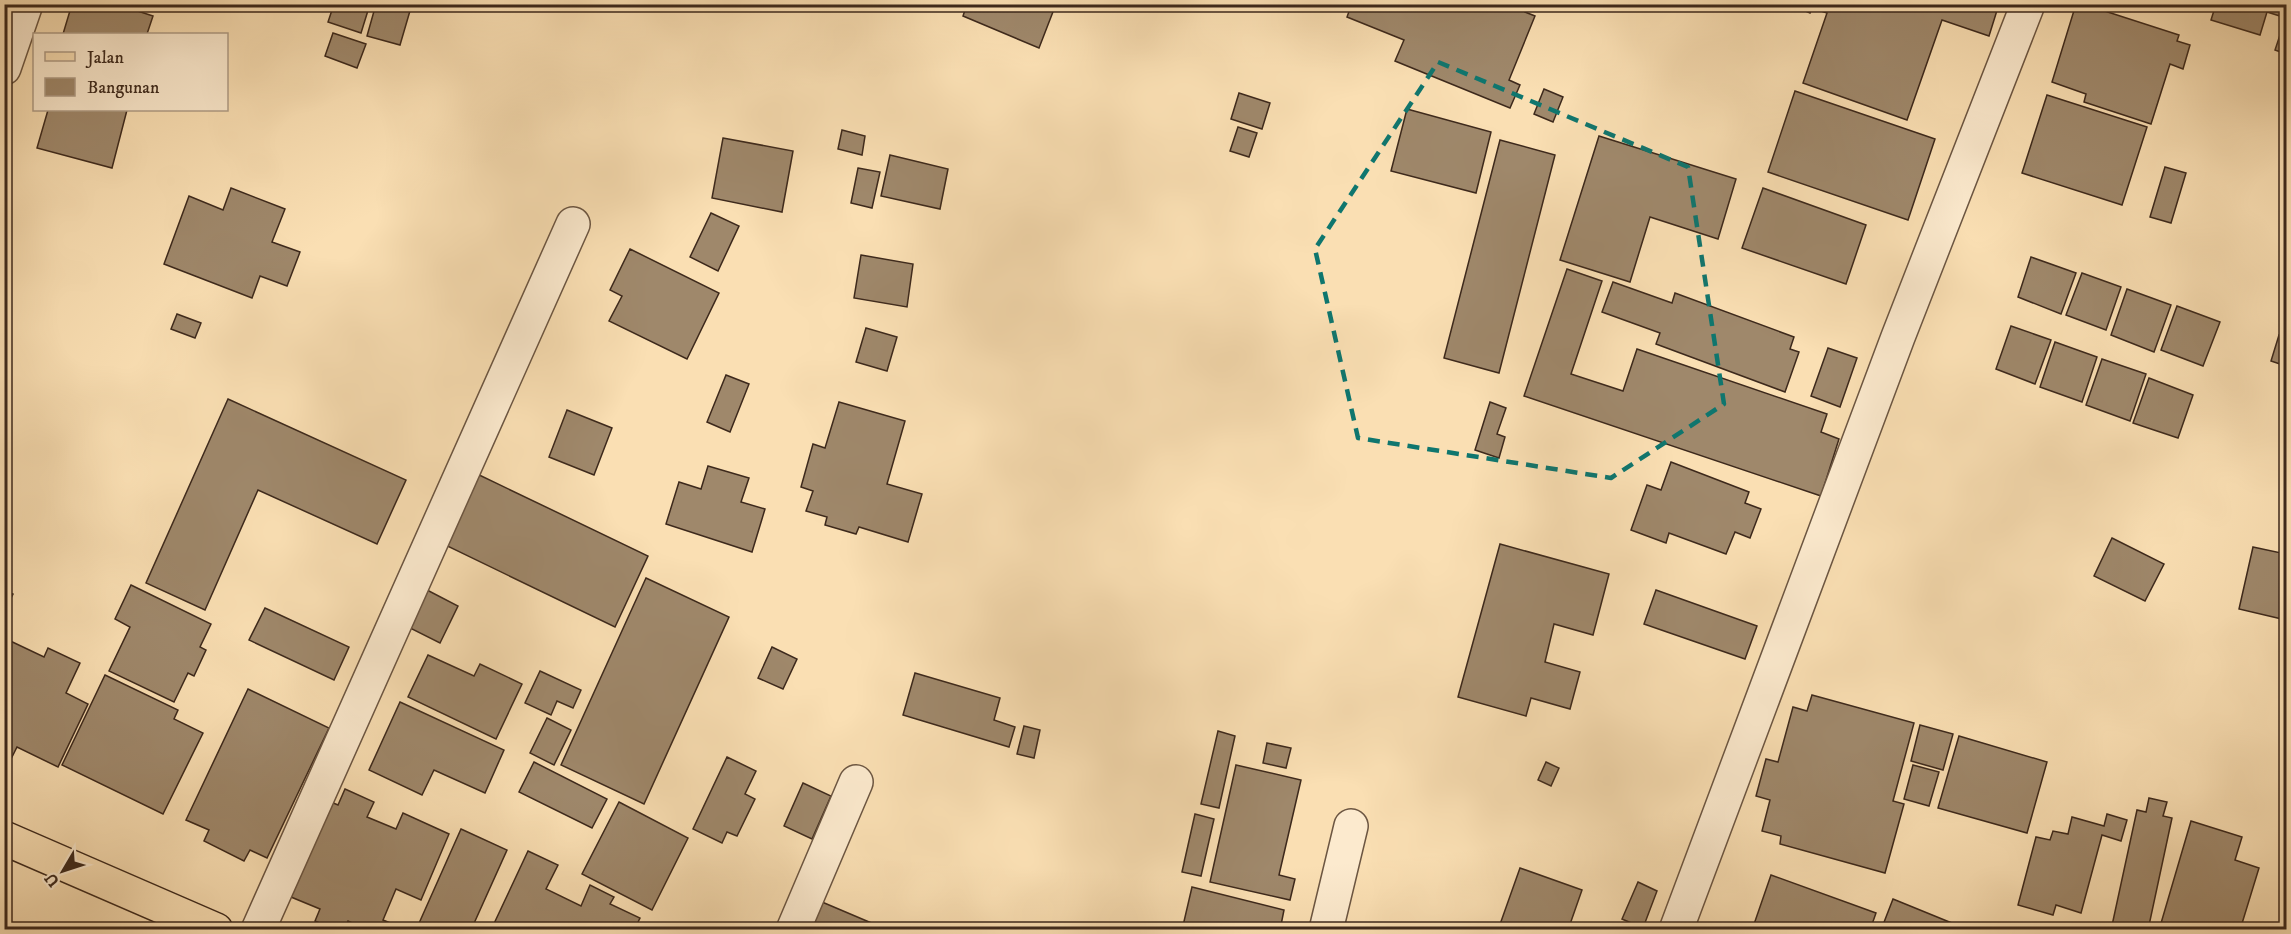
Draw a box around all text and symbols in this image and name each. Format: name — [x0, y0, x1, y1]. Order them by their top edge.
legend — [33, 33, 228, 111]
text: Jalan — [85, 47, 125, 69]
text: Bangunan — [87, 77, 160, 99]
north arrow — [33, 841, 93, 901]
text: U — [40, 868, 64, 891]

